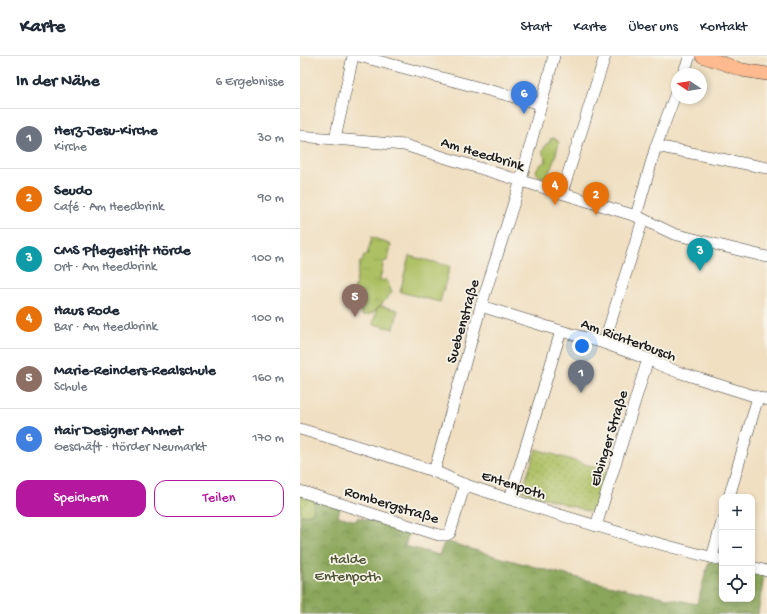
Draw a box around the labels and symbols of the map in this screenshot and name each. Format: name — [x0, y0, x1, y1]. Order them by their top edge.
north arrow — [671, 68, 707, 104]
pin: 6 — [511, 81, 537, 114]
street label: Am Heedbrink — [439, 134, 528, 176]
pin: 4 — [542, 172, 568, 205]
pin: 2 — [583, 182, 609, 215]
pin: 3 — [687, 238, 713, 271]
street label: Suebenstraße — [443, 277, 485, 366]
pin: 5 — [342, 284, 368, 317]
street label: Am Richterbusch — [578, 315, 678, 366]
your location — [572, 336, 592, 356]
pin: 1 — [568, 360, 594, 393]
street label: Elbinger Straße — [587, 388, 633, 489]
street label: Entenpoth — [479, 467, 548, 505]
street label: Rombergstraße — [342, 483, 441, 529]
park label: Halde Entenpoth — [315, 551, 381, 586]

